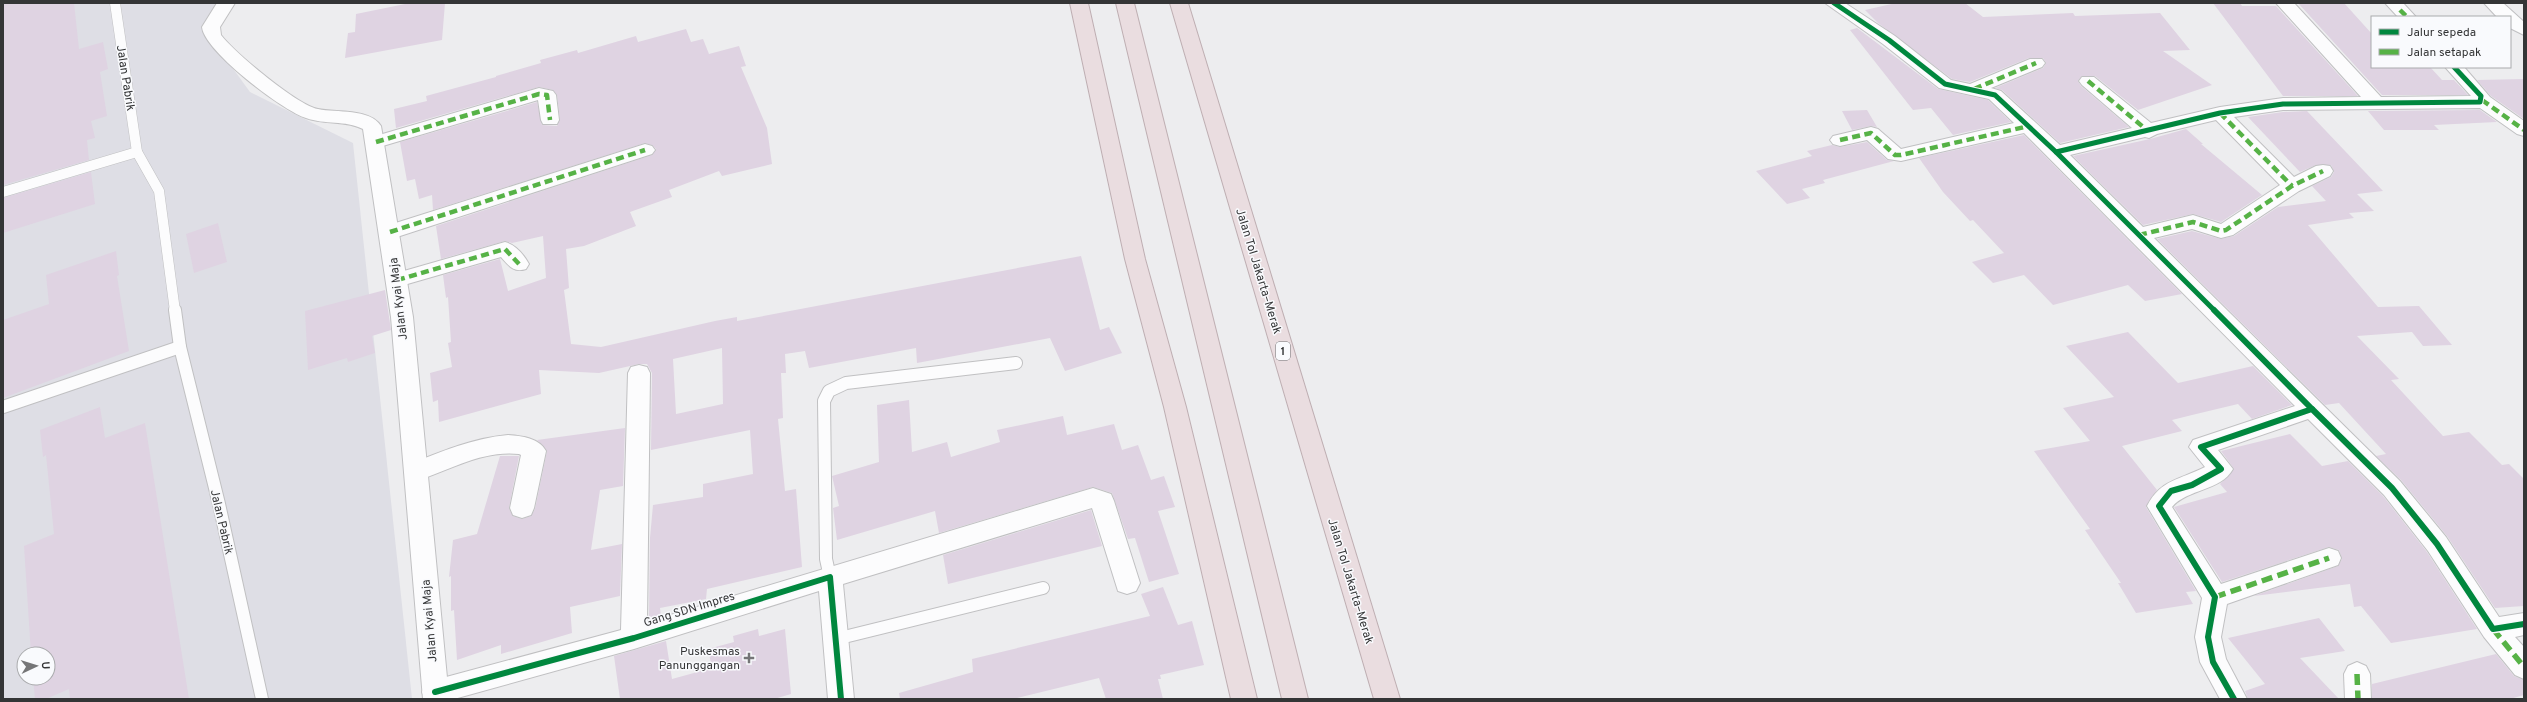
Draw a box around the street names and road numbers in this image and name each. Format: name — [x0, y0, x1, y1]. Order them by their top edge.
street label: Jalan Pabrik — [112, 44, 138, 112]
street label: Jalan Tol Jakarta–Merak — [1231, 207, 1285, 336]
street label: Jalan Kyai Maja — [386, 257, 412, 341]
road number: 1 — [1276, 342, 1290, 360]
street label: Jalan Pabrik — [206, 488, 236, 556]
street label: Jalan Tol Jakarta–Merak — [1323, 517, 1377, 646]
street label: Jalan Kyai Maja — [418, 579, 442, 663]
street label: Gang SDN Impres — [642, 588, 737, 631]

